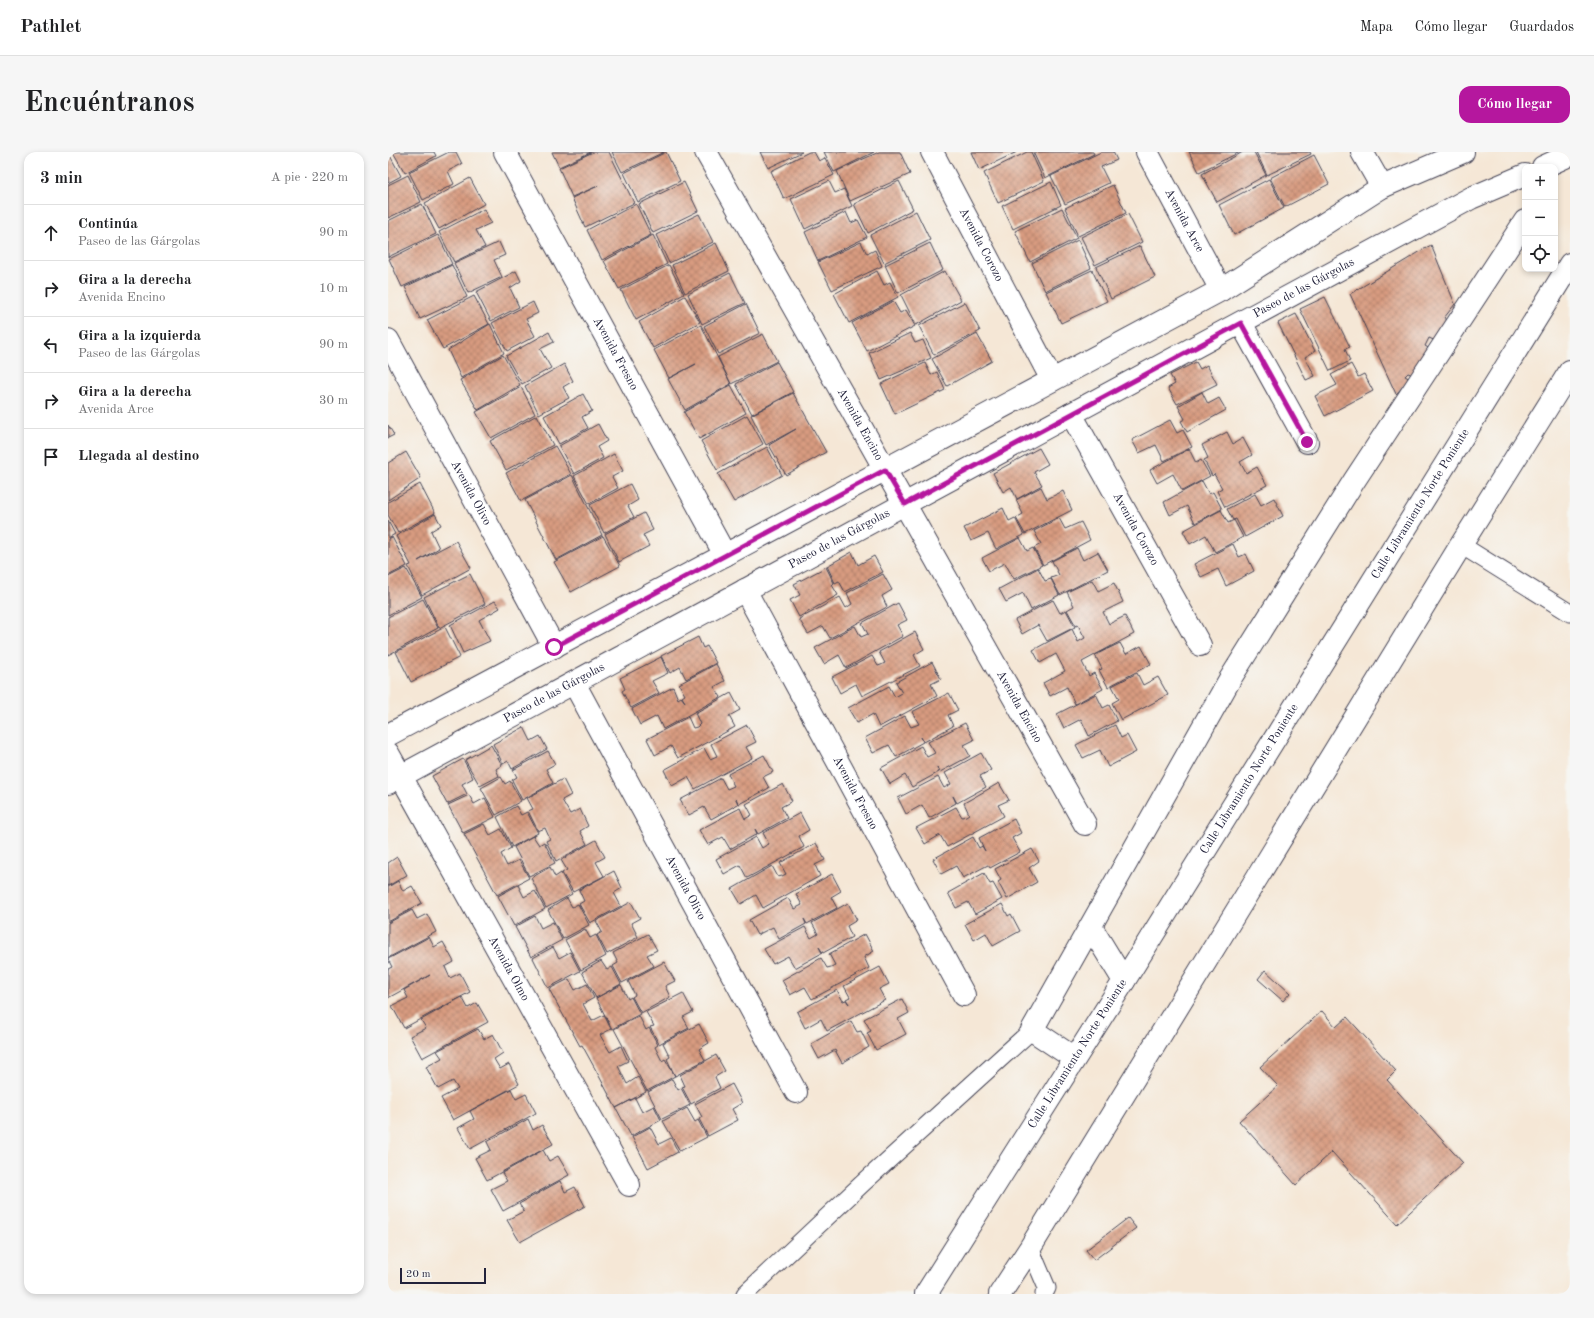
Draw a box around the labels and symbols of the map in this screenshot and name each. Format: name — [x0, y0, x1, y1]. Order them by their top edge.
street label: Avenida Arce — [1162, 187, 1206, 255]
street label: Avenida Corozo — [957, 206, 1005, 284]
street label: Paseo de las Gárgolas — [1251, 256, 1356, 320]
street label: Avenida Fresno — [590, 315, 640, 392]
street label: Avenida Encino — [835, 387, 885, 463]
street label: Calle Libramiento Norte Poniente — [1370, 427, 1472, 581]
route end — [1298, 433, 1316, 451]
street label: Avenida Olivo — [448, 459, 493, 527]
street label: Avenida Corozo — [1110, 491, 1160, 568]
street label: Paseo de las Gárgolas — [787, 507, 892, 571]
route start — [545, 638, 563, 656]
street label: Paseo de las Gárgolas — [502, 661, 607, 725]
street label: Avenida Encino — [994, 669, 1044, 745]
street label: Calle Libramiento Norte Poniente — [1198, 702, 1301, 856]
street label: Avenida Fresno — [830, 755, 880, 832]
street label: Avenida Olivo — [663, 853, 708, 922]
street label: Avenida Olmo — [486, 934, 531, 1003]
street label: Calle Libramiento Norte Poniente — [1026, 977, 1130, 1131]
scale bar — [400, 1266, 486, 1285]

